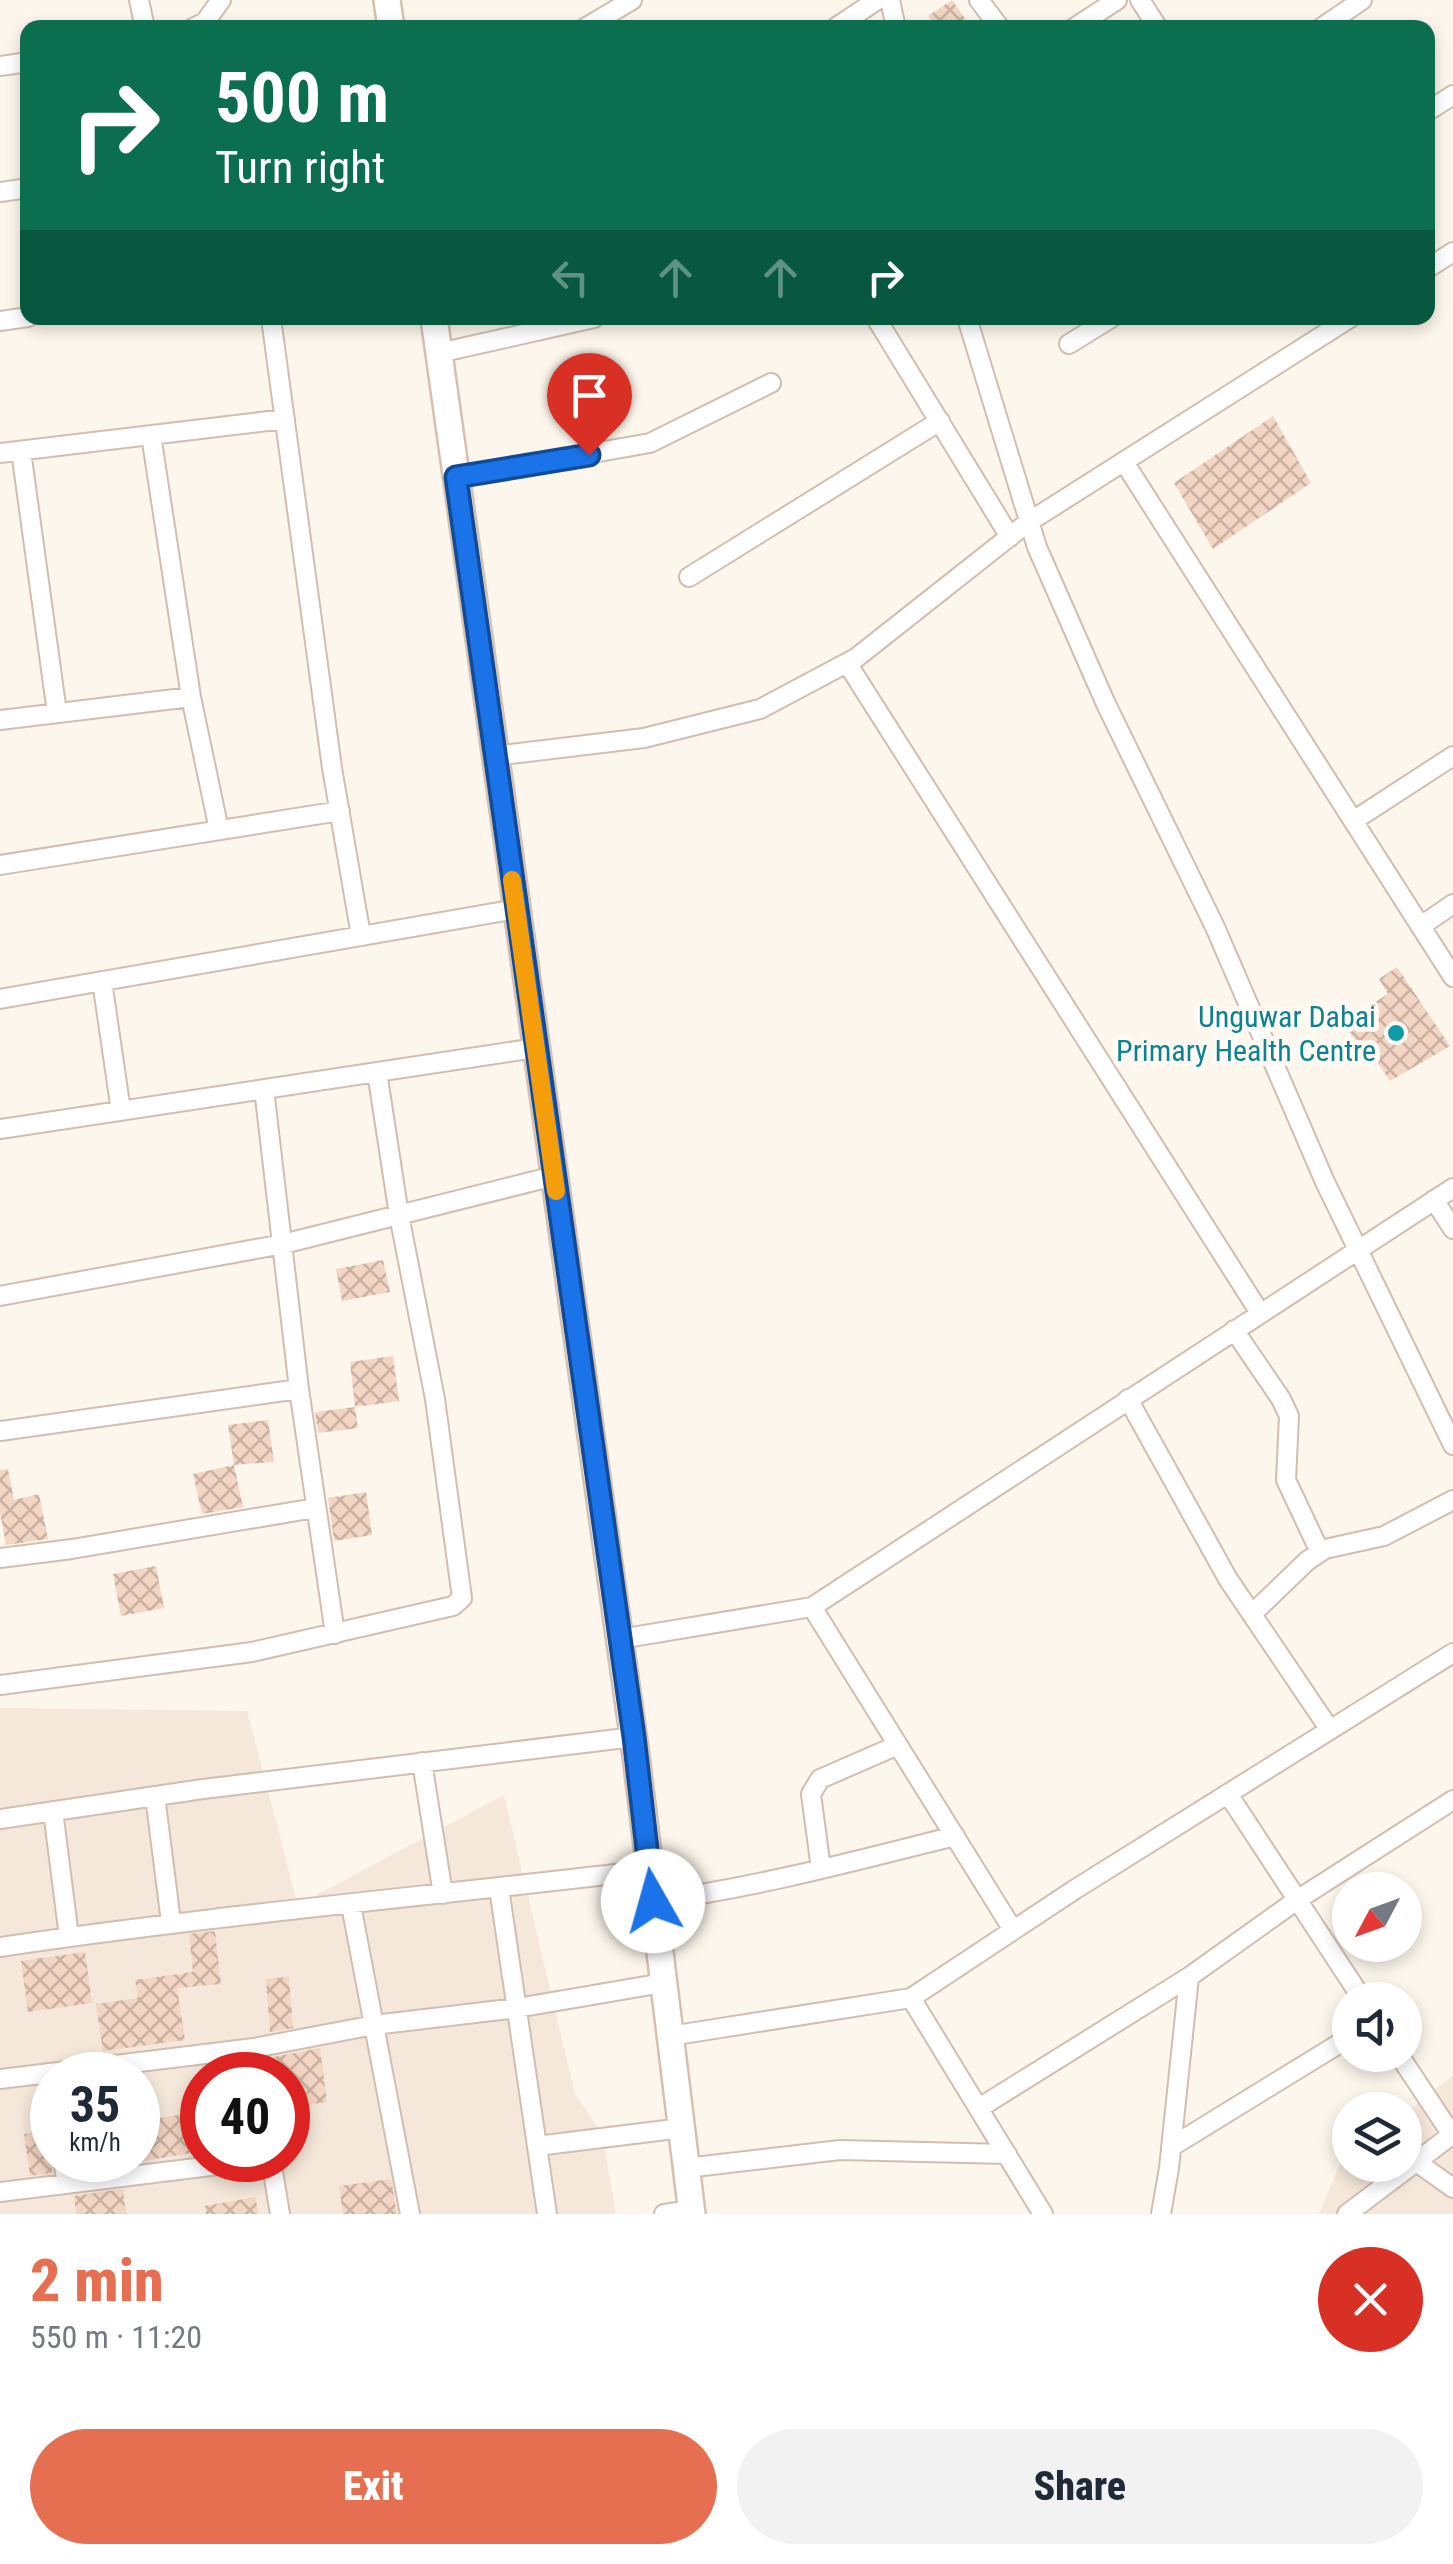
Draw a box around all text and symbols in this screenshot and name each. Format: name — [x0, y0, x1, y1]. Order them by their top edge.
text: 500 m — [215, 57, 389, 139]
icon: right — [50, 60, 180, 190]
text: Turn right — [215, 141, 385, 194]
icon: left — [543, 250, 598, 305]
icon: ahead — [648, 250, 703, 305]
icon: ahead — [753, 250, 808, 305]
icon: right — [858, 250, 913, 305]
pin — [547, 353, 632, 456]
icon: arrive — [562, 368, 617, 423]
place label: Unguwar Dabai Primary Health Centre — [1116, 999, 1376, 1068]
marker: Unguwar Dabai Primary Health Centre — [1385, 1022, 1407, 1044]
position arrow — [601, 1849, 705, 1953]
north arrow — [1332, 1872, 1422, 1962]
map controls — [1332, 1872, 1422, 2182]
button: sound — [1332, 1982, 1422, 2072]
speed limit sign: 40 — [180, 2052, 310, 2182]
text: 35 — [70, 2076, 120, 2134]
button: layers — [1332, 2092, 1422, 2182]
text: km/h — [69, 2128, 121, 2157]
text: 2 min — [30, 2245, 164, 2316]
button: close — [1318, 2247, 1423, 2352]
text: 550 m · 11:20 — [30, 2318, 202, 2356]
button: Exit — [30, 2429, 717, 2544]
button: Share — [737, 2429, 1423, 2544]

